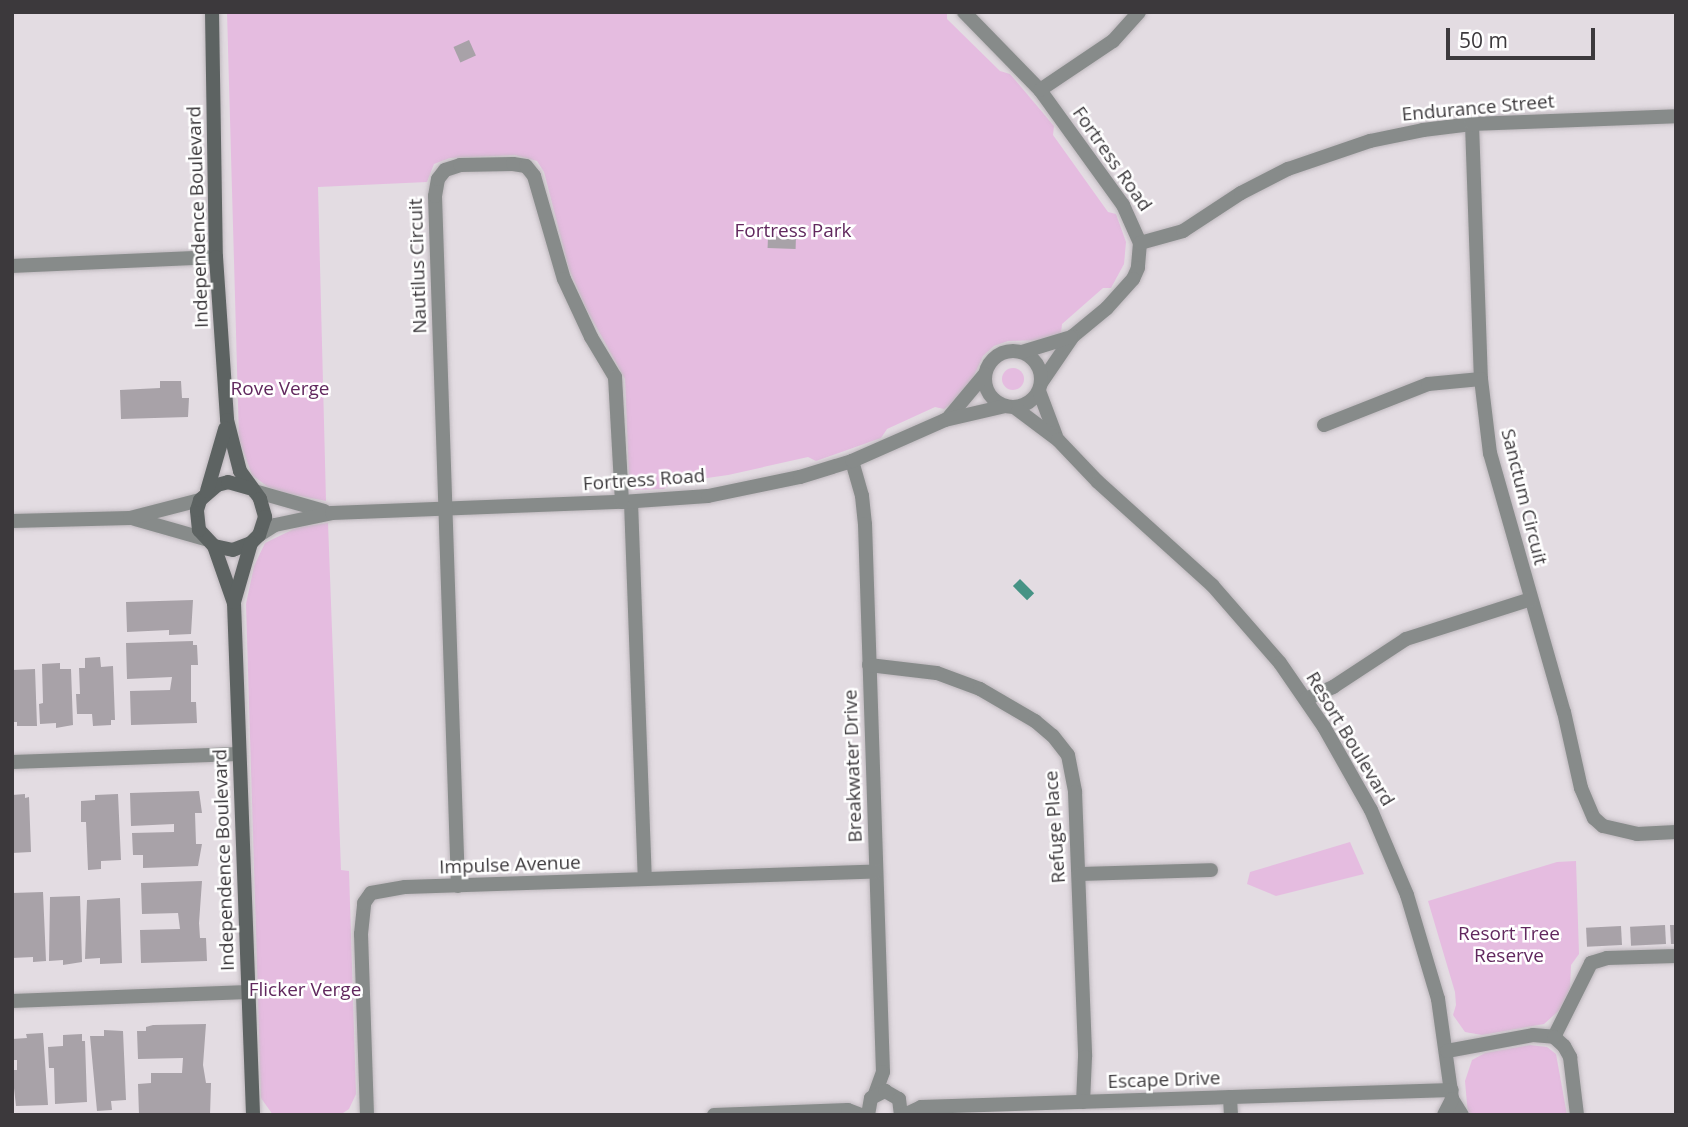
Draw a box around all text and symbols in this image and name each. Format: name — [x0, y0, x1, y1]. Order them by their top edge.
scale bar — [1450, 14, 1599, 58]
text: 50 m — [1459, 26, 1508, 54]
street label: Endurance Street — [1401, 90, 1555, 126]
street label: Fortress Road — [1068, 102, 1156, 216]
street label: Independence Boulevard — [183, 106, 213, 328]
street label: Nautilus Circuit — [404, 198, 432, 334]
park label: Fortress Park — [735, 220, 851, 242]
park label: Rove Verge — [231, 378, 329, 400]
street label: Sanctum Circuit — [1496, 427, 1552, 567]
street label: Fortress Road — [582, 464, 706, 496]
street label: Resort Boulevard — [1301, 668, 1399, 810]
street label: Breakwater Drive — [839, 689, 867, 843]
street label: Independence Boulevard — [209, 749, 239, 971]
street label: Refuge Place — [1040, 770, 1070, 884]
street label: Impulse Avenue — [439, 851, 581, 879]
park label: Resort Tree Reserve — [1458, 923, 1560, 967]
park label: Flicker Verge — [249, 979, 361, 1001]
street label: Escape Drive — [1107, 1067, 1221, 1093]

